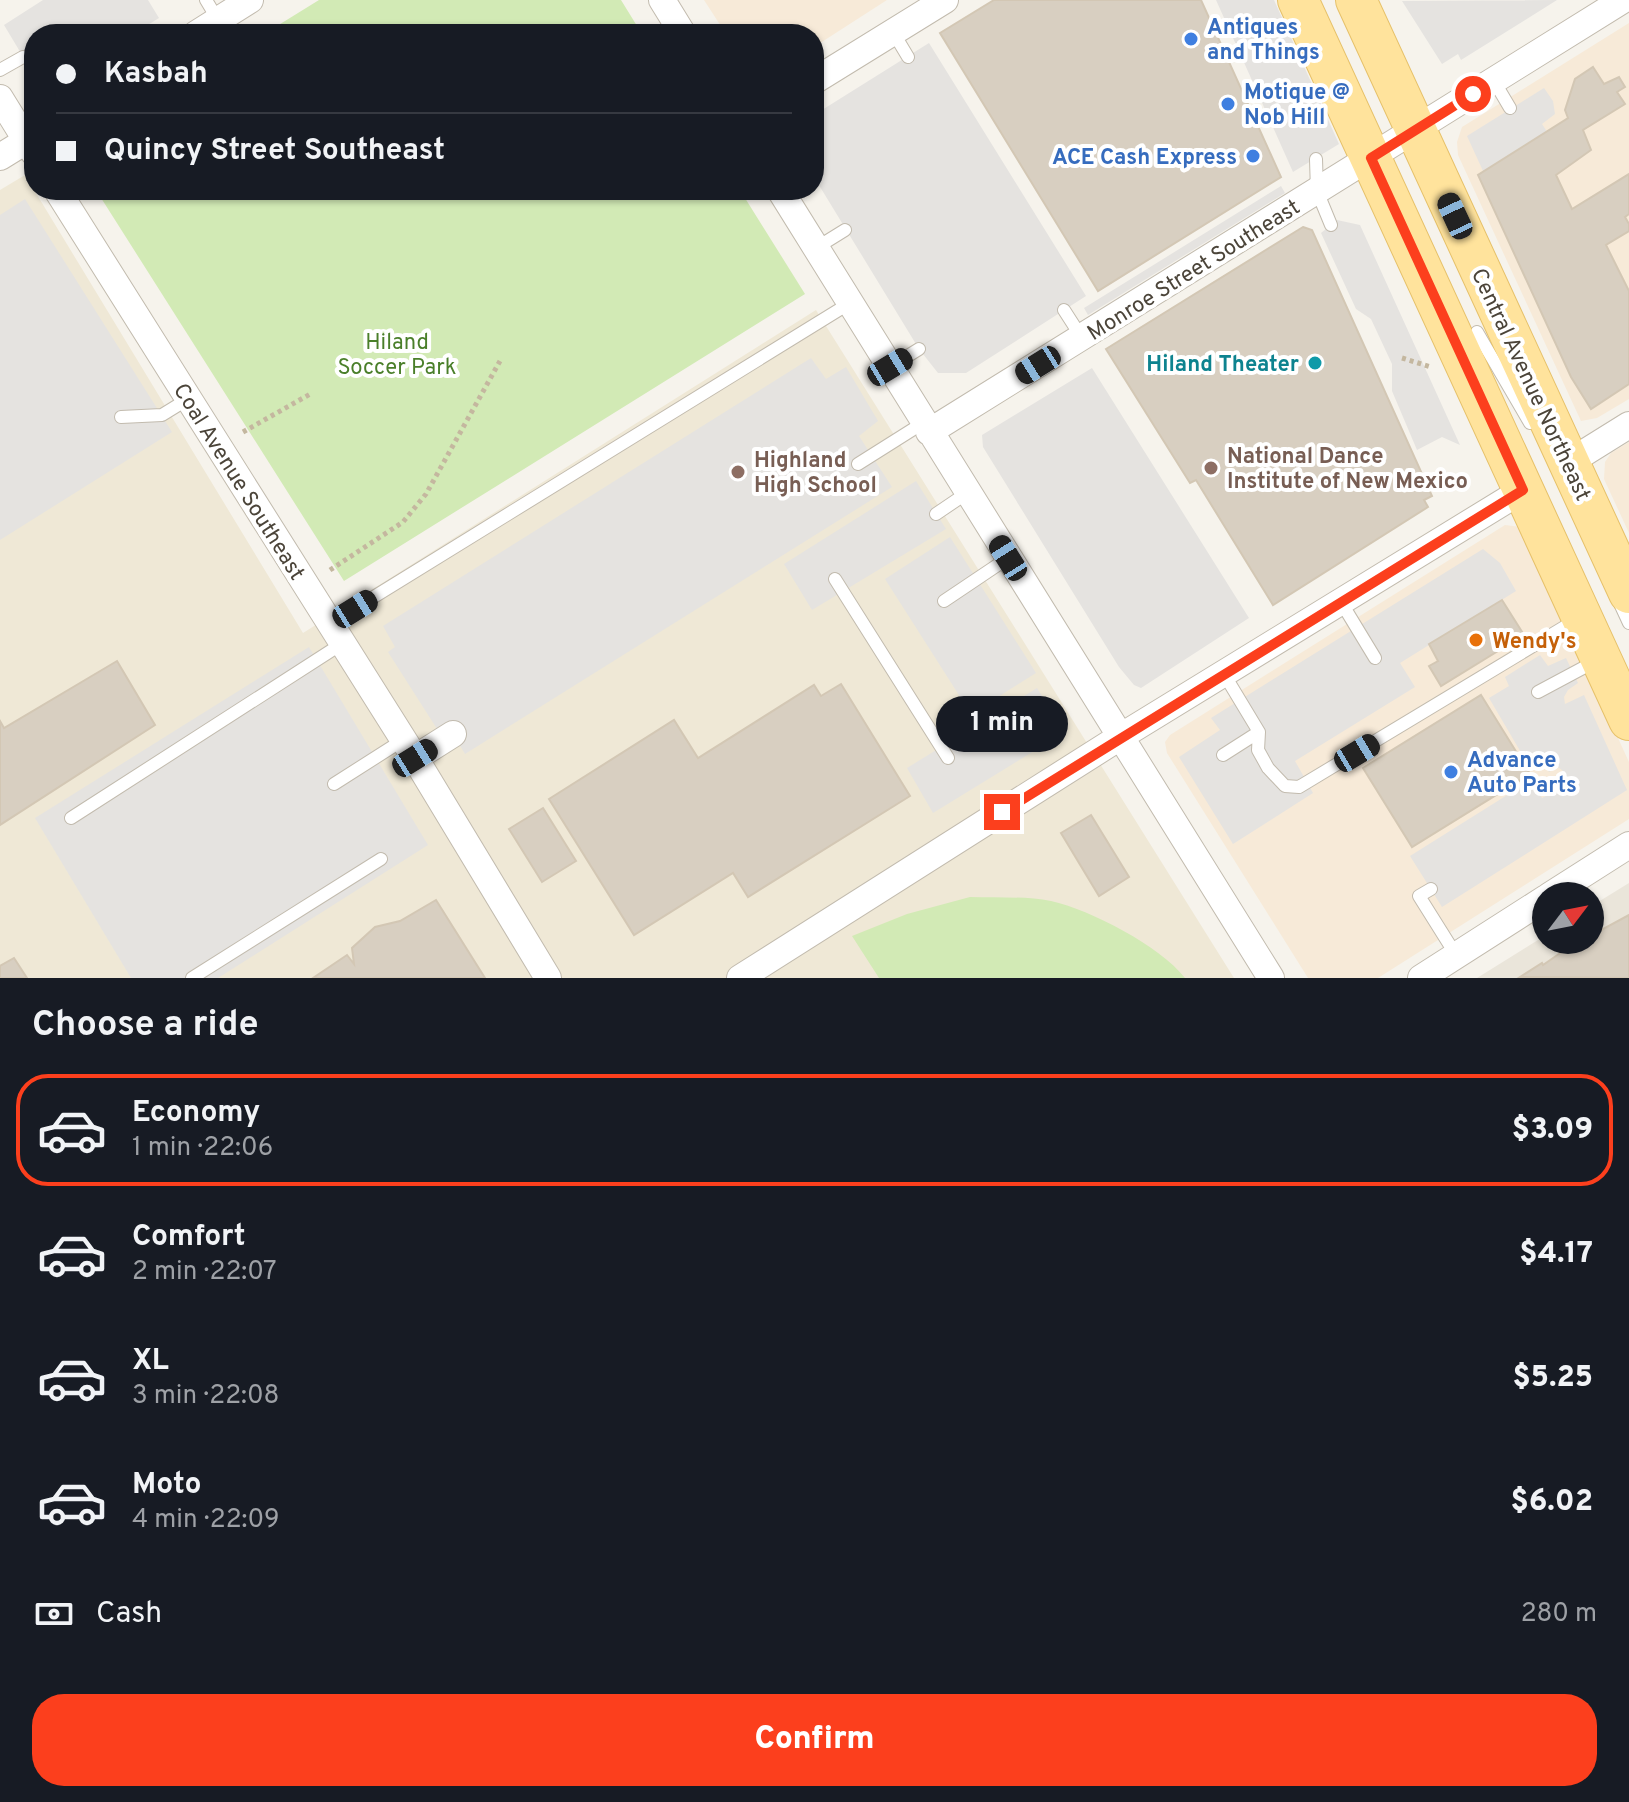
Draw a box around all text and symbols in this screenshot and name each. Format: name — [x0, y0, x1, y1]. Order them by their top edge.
place label: Antiques and Things — [1207, 15, 1320, 67]
marker: Antiques and Things — [1182, 30, 1200, 48]
text: Kasbah — [104, 56, 208, 93]
route start — [1455, 76, 1491, 112]
place label: Motique @ Nob Hill — [1244, 80, 1350, 132]
marker: Motique @ Nob Hill — [1219, 95, 1237, 113]
text: Quincy Street Southeast — [104, 133, 445, 170]
place label: ACE Cash Express — [1052, 145, 1237, 172]
marker: ACE Cash Express — [1244, 147, 1262, 165]
car — [1434, 189, 1476, 243]
street label: Monroe Street Southeast — [1083, 195, 1306, 348]
street label: Central Avenue Northeast — [1464, 265, 1595, 506]
park label: Hiland Soccer Park — [338, 330, 456, 382]
car — [1011, 342, 1065, 388]
car — [863, 344, 917, 390]
place label: Hiland Theater — [1146, 352, 1299, 379]
marker: Hiland Theater — [1306, 354, 1324, 372]
street label: Coal Avenue Southeast — [166, 379, 309, 586]
place label: National Dance Institute of New Mexico — [1227, 444, 1468, 496]
place label: Highland High School — [754, 448, 877, 500]
marker: National Dance Institute of New Mexico — [1202, 459, 1220, 477]
marker: Highland High School — [729, 463, 747, 481]
car — [985, 531, 1031, 585]
car — [328, 586, 382, 632]
place label: Wendy's — [1492, 629, 1577, 656]
marker: Wendy's — [1467, 631, 1485, 649]
callout: 1 min — [936, 696, 1068, 752]
text: 1 min — [970, 707, 1034, 740]
car — [1330, 730, 1384, 776]
car — [388, 735, 442, 781]
place label: Advance Auto Parts — [1467, 748, 1577, 800]
marker: Advance Auto Parts — [1442, 763, 1460, 781]
route end — [984, 794, 1020, 830]
north arrow — [1532, 882, 1604, 954]
map controls — [1532, 882, 1604, 954]
text: Choose a ride — [32, 1003, 258, 1049]
icon: car — [36, 1094, 108, 1166]
text: Economy — [132, 1095, 260, 1132]
text: $3.09 — [1512, 1112, 1593, 1149]
text: 1 min · 22:06 — [132, 1132, 273, 1165]
icon: car — [36, 1218, 108, 1290]
text: Comfort — [132, 1219, 245, 1256]
text: $4.17 — [1519, 1236, 1593, 1273]
text: 2 min · 22:07 — [132, 1256, 277, 1289]
icon: car — [36, 1342, 108, 1414]
text: XL — [132, 1343, 169, 1380]
text: $5.25 — [1512, 1360, 1593, 1397]
text: 3 min · 22:08 — [132, 1380, 280, 1413]
icon: car — [36, 1466, 108, 1538]
text: Moto — [132, 1467, 202, 1504]
text: $6.02 — [1510, 1484, 1593, 1521]
text: 4 min · 22:09 — [132, 1504, 280, 1537]
icon: cash — [32, 1592, 76, 1636]
text: Cash — [96, 1596, 162, 1633]
text: 280 m — [1521, 1598, 1597, 1631]
button: Confirm — [32, 1694, 1597, 1786]

